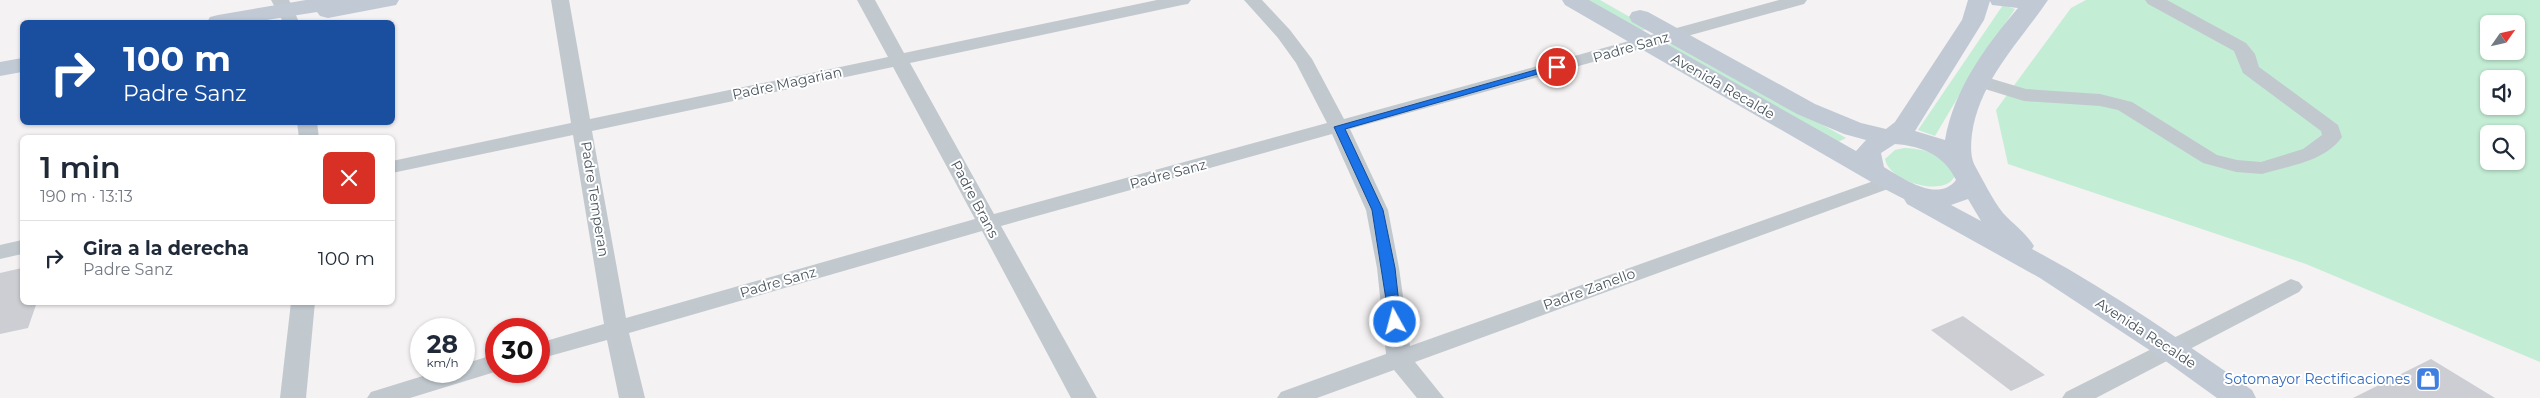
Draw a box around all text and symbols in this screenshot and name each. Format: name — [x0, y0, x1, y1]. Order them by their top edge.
north arrow — [2480, 15, 2525, 60]
map controls — [2480, 15, 2525, 170]
street label: Padre Sanz — [1591, 28, 1671, 66]
text: 100 m — [123, 37, 231, 80]
icon: right — [40, 40, 105, 105]
pin — [1536, 46, 1578, 88]
street label: Avenida Recalde — [1668, 49, 1778, 123]
icon: arrive — [1543, 53, 1571, 81]
street label: Padre Magarian — [731, 63, 843, 103]
button: sound — [2480, 70, 2525, 115]
text: Padre Sanz — [123, 80, 247, 107]
button: search — [2480, 125, 2525, 170]
street label: Padre Temperan — [577, 140, 613, 258]
text: 1 min — [40, 149, 121, 186]
button: close — [323, 152, 375, 204]
street label: Padre Sanz — [1128, 155, 1208, 193]
street label: Padre Brans — [947, 157, 1003, 241]
text: 190 m · 13:13 — [40, 187, 133, 206]
text: Gira a la derecha — [83, 237, 249, 260]
icon: right — [40, 244, 68, 272]
text: 100 m — [318, 247, 375, 270]
text: Padre Sanz — [83, 260, 173, 279]
street label: Padre Sanz — [738, 263, 818, 301]
street label: Padre Zanello — [1540, 264, 1638, 314]
street label: Avenida Recalde — [2092, 294, 2200, 372]
position arrow — [1368, 295, 1420, 347]
speed limit sign: 30 — [485, 318, 550, 383]
text: 28 — [427, 329, 458, 359]
text: km/h — [426, 355, 459, 370]
shop icon: Sotomayor Rectificaciones — [2415, 366, 2441, 392]
place label: Sotomayor Rectificaciones — [2225, 370, 2410, 388]

